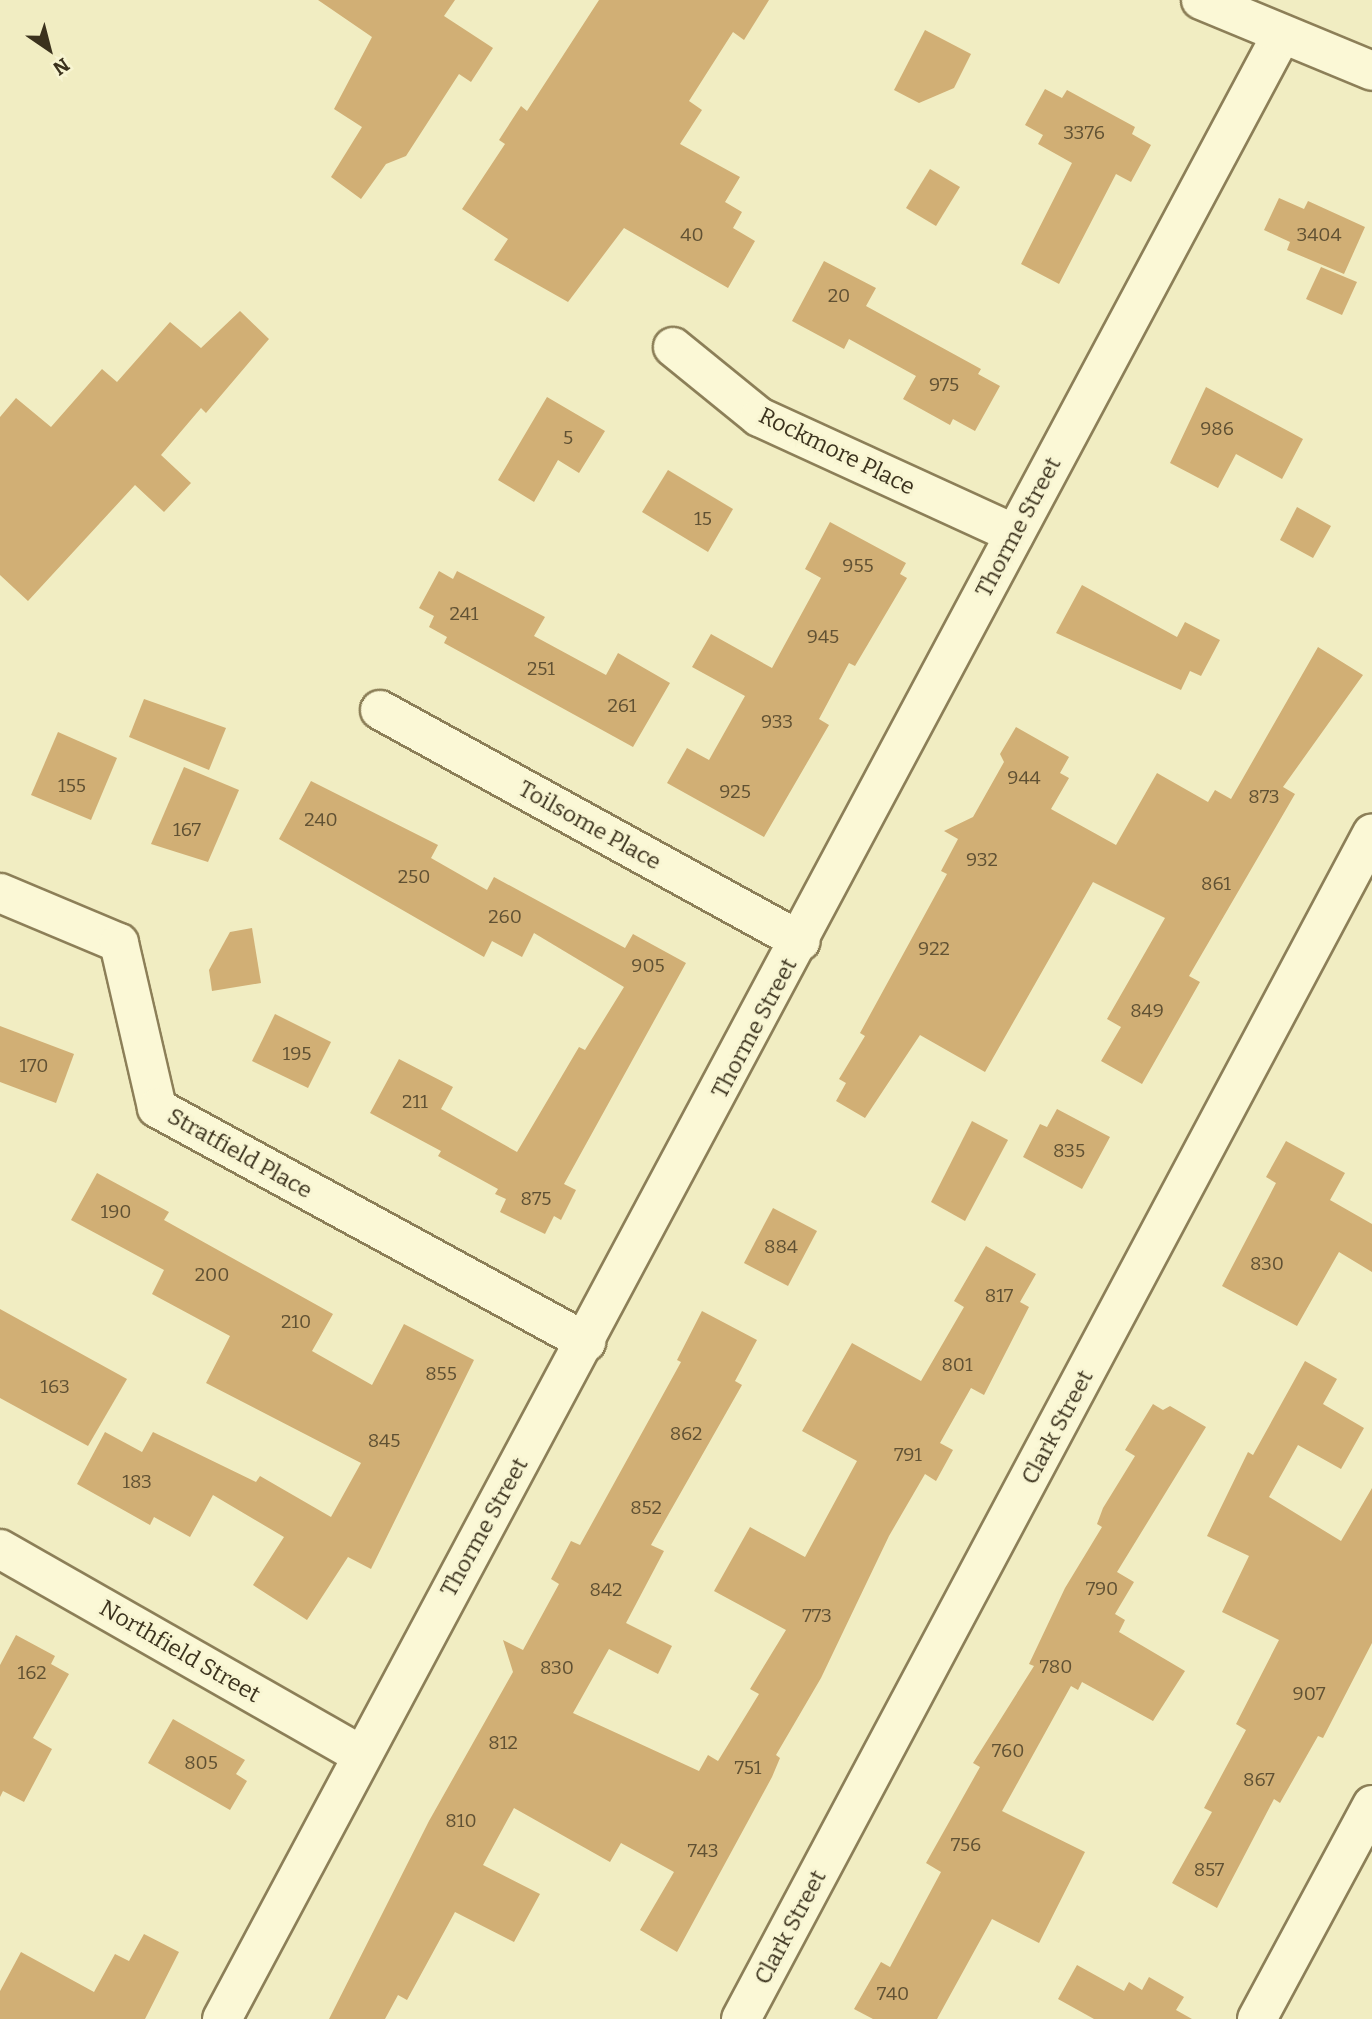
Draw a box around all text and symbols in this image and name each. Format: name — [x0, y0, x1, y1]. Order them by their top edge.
north arrow — [14, 14, 84, 84]
text: N — [49, 53, 74, 80]
house number: 3376 — [1063, 122, 1105, 144]
house number: 40 — [680, 224, 704, 246]
house number: 3404 — [1296, 224, 1342, 246]
house number: 20 — [828, 285, 850, 307]
house number: 975 — [929, 374, 959, 396]
street label: Rockmore Place — [754, 401, 920, 501]
house number: 986 — [1200, 418, 1234, 440]
house number: 5 — [563, 427, 573, 449]
street label: Thorme Street — [970, 452, 1066, 602]
house number: 15 — [694, 508, 712, 530]
house number: 955 — [842, 555, 874, 577]
house number: 241 — [449, 603, 479, 625]
house number: 945 — [807, 626, 839, 648]
house number: 251 — [527, 658, 555, 680]
house number: 261 — [608, 695, 636, 717]
house number: 933 — [761, 711, 793, 733]
house number: 944 — [1007, 767, 1041, 789]
street label: Toilsome Place — [514, 774, 666, 876]
house number: 155 — [58, 775, 86, 797]
house number: 925 — [719, 781, 751, 803]
house number: 873 — [1248, 786, 1280, 808]
house number: 240 — [304, 809, 338, 831]
house number: 167 — [173, 819, 201, 841]
house number: 932 — [966, 849, 998, 871]
house number: 250 — [398, 866, 430, 888]
house number: 861 — [1201, 873, 1231, 895]
house number: 260 — [488, 906, 522, 928]
house number: 922 — [918, 938, 950, 960]
street label: Thorme Street — [706, 953, 802, 1103]
house number: 905 — [631, 955, 665, 977]
house number: 849 — [1130, 1000, 1164, 1022]
house number: 195 — [283, 1043, 311, 1065]
house number: 170 — [20, 1055, 48, 1077]
house number: 211 — [402, 1091, 428, 1113]
street label: Stratfield Place — [163, 1102, 317, 1204]
house number: 835 — [1053, 1140, 1085, 1162]
house number: 875 — [521, 1188, 551, 1210]
house number: 190 — [100, 1201, 132, 1223]
house number: 884 — [764, 1236, 798, 1258]
house number: 830 — [1250, 1253, 1284, 1275]
house number: 200 — [195, 1264, 229, 1286]
house number: 817 — [985, 1285, 1013, 1307]
house number: 210 — [281, 1311, 311, 1333]
house number: 801 — [941, 1354, 973, 1376]
house number: 855 — [425, 1363, 457, 1385]
street label: Clark Street — [1015, 1365, 1099, 1489]
house number: 163 — [40, 1376, 70, 1398]
house number: 862 — [670, 1423, 702, 1445]
house number: 845 — [368, 1430, 400, 1452]
house number: 791 — [894, 1444, 922, 1466]
street label: Thorme Street — [434, 1453, 534, 1601]
house number: 183 — [122, 1471, 152, 1493]
house number: 852 — [630, 1497, 662, 1519]
house number: 790 — [1086, 1578, 1118, 1600]
house number: 842 — [590, 1579, 622, 1601]
street label: Northfield Street — [95, 1594, 265, 1708]
house number: 773 — [802, 1605, 832, 1627]
house number: 780 — [1040, 1656, 1072, 1678]
house number: 830 — [540, 1657, 574, 1679]
house number: 162 — [17, 1662, 47, 1684]
house number: 907 — [1293, 1683, 1325, 1705]
house number: 812 — [488, 1732, 518, 1754]
house number: 760 — [992, 1740, 1024, 1762]
house number: 805 — [184, 1752, 218, 1774]
house number: 751 — [735, 1757, 761, 1779]
house number: 867 — [1243, 1769, 1275, 1791]
house number: 810 — [445, 1810, 477, 1832]
house number: 756 — [951, 1834, 981, 1856]
house number: 743 — [687, 1840, 719, 1862]
house number: 857 — [1194, 1859, 1224, 1881]
street label: Clark Street — [748, 1865, 832, 1989]
house number: 740 — [877, 1983, 909, 2005]

